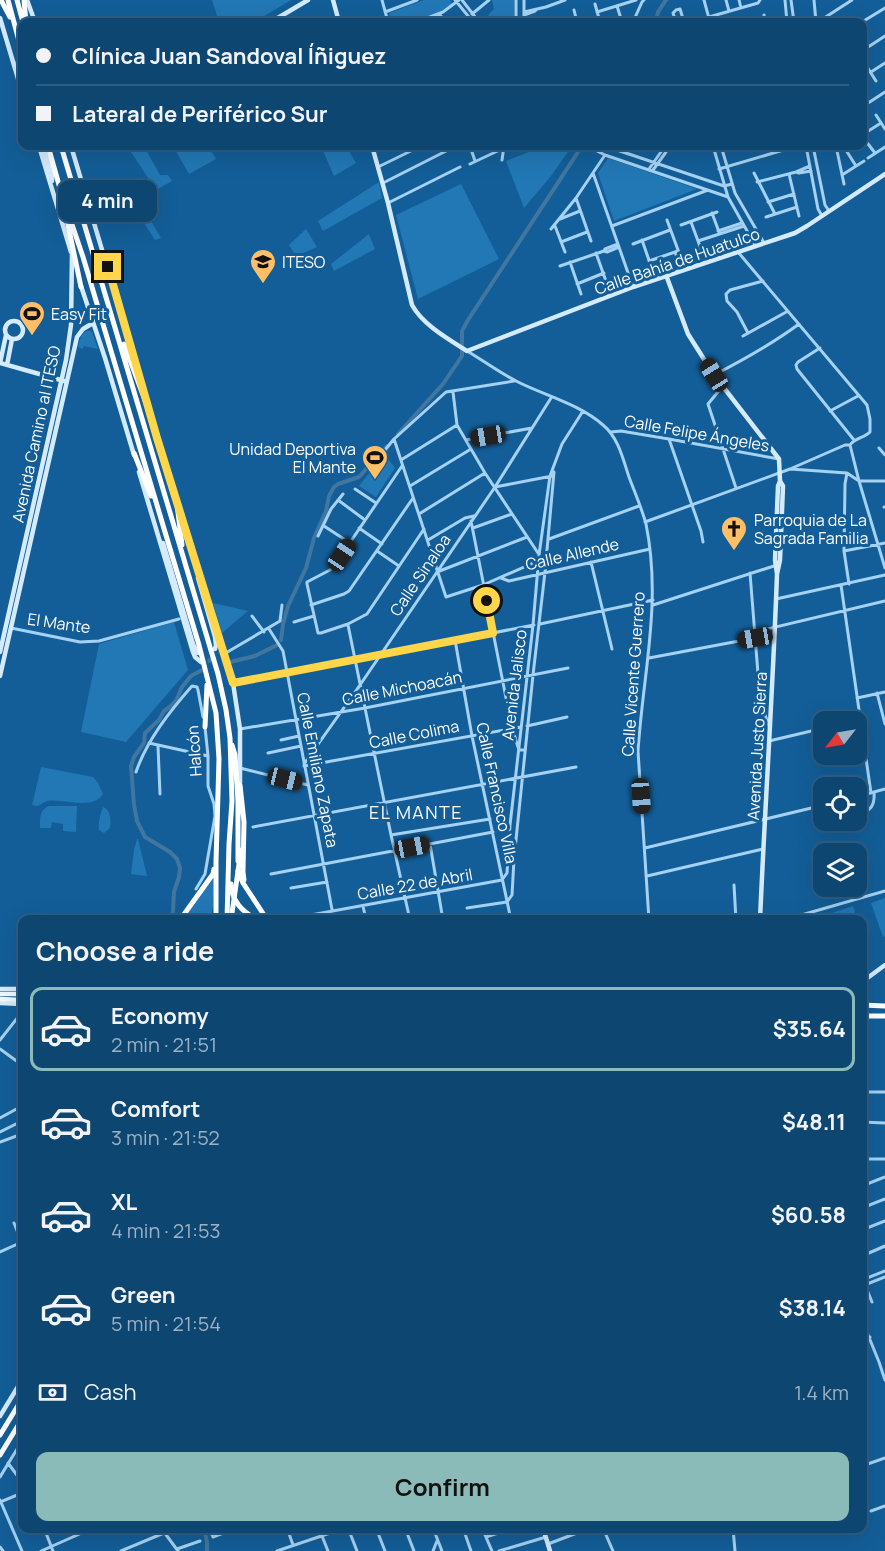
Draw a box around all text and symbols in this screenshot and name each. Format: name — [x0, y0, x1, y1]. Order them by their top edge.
text: Clínica Juan Sandoval Íñiguez — [72, 41, 386, 71]
text: Lateral de Periférico Sur — [72, 99, 327, 129]
callout: 4 min — [58, 180, 158, 222]
text: 4 min — [81, 187, 134, 214]
street label: Calle Bahía de Huatulco — [591, 222, 763, 300]
school or university icon: ITESO — [248, 247, 278, 285]
place label: ITESO — [282, 251, 326, 273]
route end — [94, 253, 121, 280]
sports icon: Easy Fit — [17, 299, 47, 337]
place label: Easy Fit — [51, 303, 107, 325]
street label: Avenida Camino al ITESO — [7, 343, 66, 524]
car — [697, 355, 731, 395]
street label: Calle Felipe Ángeles — [623, 409, 771, 457]
car — [469, 424, 507, 448]
place label: Unidad Deportiva El Mante — [229, 438, 356, 478]
sports icon: Unidad Deportiva El Mante — [360, 443, 390, 481]
place label: Parroquia de La Sagrada Familia — [754, 509, 868, 549]
church icon: Parroquia de La Sagrada Familia — [719, 514, 749, 552]
street label: Calle Sinaloa — [384, 530, 456, 620]
street label: Calle Allende — [523, 533, 621, 575]
car — [324, 535, 360, 575]
route start — [473, 587, 500, 614]
street label: Calle Vicente Guerrero — [616, 591, 650, 757]
street label: El Mante — [26, 608, 92, 638]
car — [736, 626, 774, 650]
street label: Avenida Jalisco — [496, 628, 532, 742]
street label: Calle Michoacán — [340, 666, 464, 710]
street label: Avenida Justo Sierra — [742, 671, 772, 821]
street label: Calle Emiliano Zapata — [292, 691, 344, 849]
north arrow — [813, 711, 867, 765]
map controls — [813, 711, 867, 897]
street label: Calle Colima — [367, 715, 461, 753]
street label: Calle Francisco Villa — [471, 720, 523, 866]
street label: Halcón — [181, 725, 207, 777]
car — [265, 766, 305, 792]
car — [631, 777, 651, 815]
button: locate — [813, 777, 867, 831]
district label: EL MANTE — [369, 800, 463, 824]
car — [393, 835, 431, 859]
button: layers — [813, 843, 867, 897]
street label: Calle 22 de Abril — [356, 863, 474, 905]
text: Choose a ride — [36, 932, 214, 969]
text: Economy — [111, 1001, 209, 1031]
icon: car — [39, 1002, 93, 1056]
text: $35.64 — [773, 1014, 846, 1044]
text: 2 min · 21:51 — [111, 1031, 217, 1058]
text: Comfort — [111, 1094, 200, 1124]
icon: car — [39, 1095, 93, 1149]
text: $48.11 — [782, 1107, 846, 1137]
text: 3 min · 21:52 — [111, 1124, 220, 1151]
text: XL — [111, 1187, 137, 1217]
icon: car — [39, 1188, 93, 1242]
text: $60.58 — [771, 1200, 846, 1230]
text: 4 min · 21:53 — [111, 1217, 221, 1244]
text: Green — [111, 1280, 176, 1310]
icon: car — [39, 1281, 93, 1335]
text: $38.14 — [779, 1293, 846, 1323]
text: 5 min · 21:54 — [111, 1310, 221, 1337]
icon: cash — [36, 1376, 69, 1409]
text: Cash — [84, 1377, 137, 1407]
text: 1.4 km — [794, 1379, 849, 1406]
button: Confirm — [36, 1452, 849, 1521]

